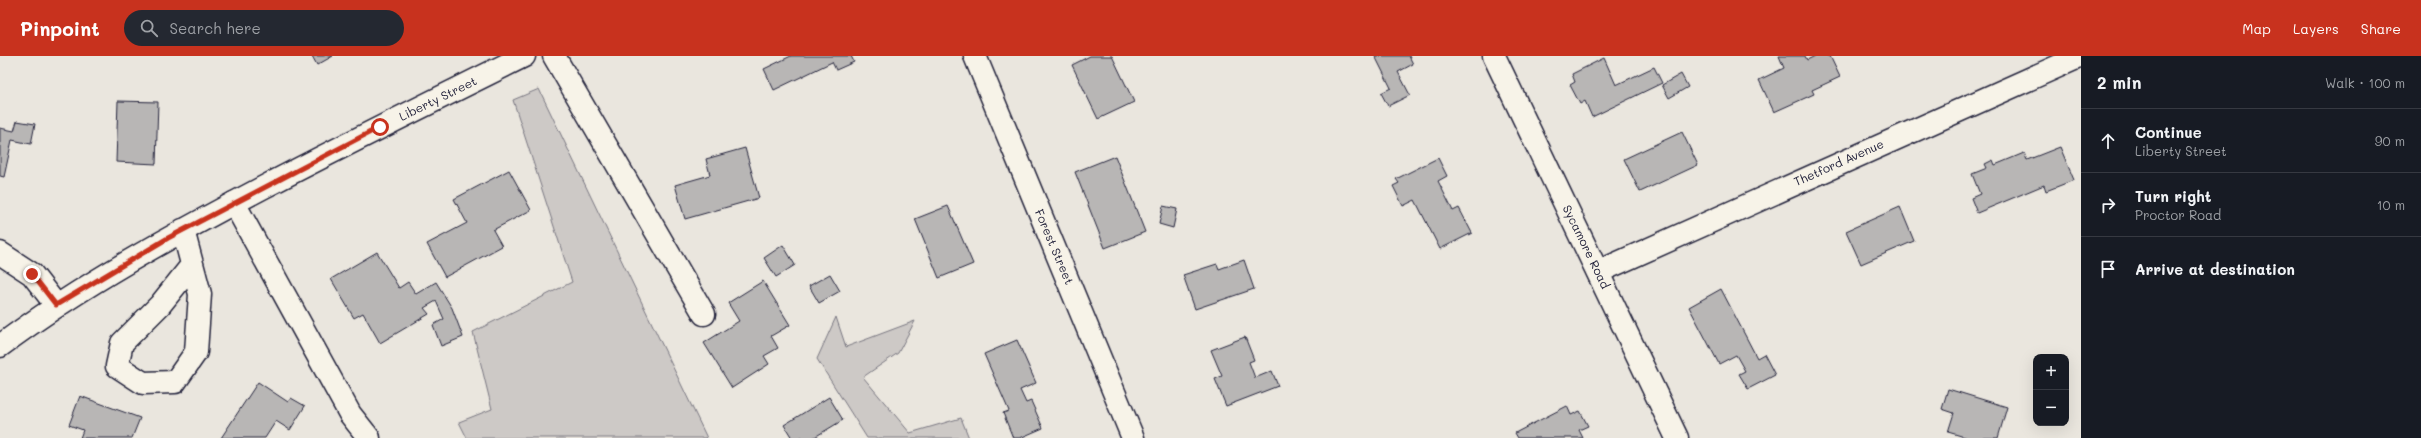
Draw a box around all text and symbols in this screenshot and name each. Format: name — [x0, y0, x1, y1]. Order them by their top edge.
search box — [124, 10, 404, 46]
text: Pinpoint — [20, 16, 100, 41]
icon: search — [138, 17, 160, 39]
text: Search here — [170, 18, 261, 38]
text: Map — [2242, 19, 2271, 38]
text: Layers — [2293, 19, 2339, 38]
text: Share — [2361, 19, 2401, 38]
text: 2 min — [2097, 71, 2142, 93]
street label: Liberty Street — [396, 72, 479, 124]
text: Walk · 100 m — [2325, 74, 2405, 91]
route start — [371, 118, 389, 136]
text: Continue — [2135, 122, 2202, 142]
icon: ahead — [2097, 130, 2119, 152]
text: 90 m — [2375, 132, 2405, 149]
street label: Thetford Avenue — [1791, 135, 1886, 189]
text: Liberty Street — [2135, 142, 2227, 159]
text: Turn right — [2135, 186, 2212, 206]
icon: right — [2097, 194, 2119, 216]
text: 10 m — [2377, 196, 2405, 213]
street label: Sycamore Road — [1560, 202, 1614, 292]
street label: Forest Street — [1032, 206, 1078, 287]
text: Proctor Road — [2135, 206, 2221, 223]
icon: arrive — [2097, 258, 2119, 280]
text: Arrive at destination — [2135, 259, 2295, 279]
route end — [23, 265, 41, 283]
map controls — [2033, 354, 2069, 426]
button: + — [2033, 354, 2069, 390]
button: − — [2033, 390, 2069, 426]

